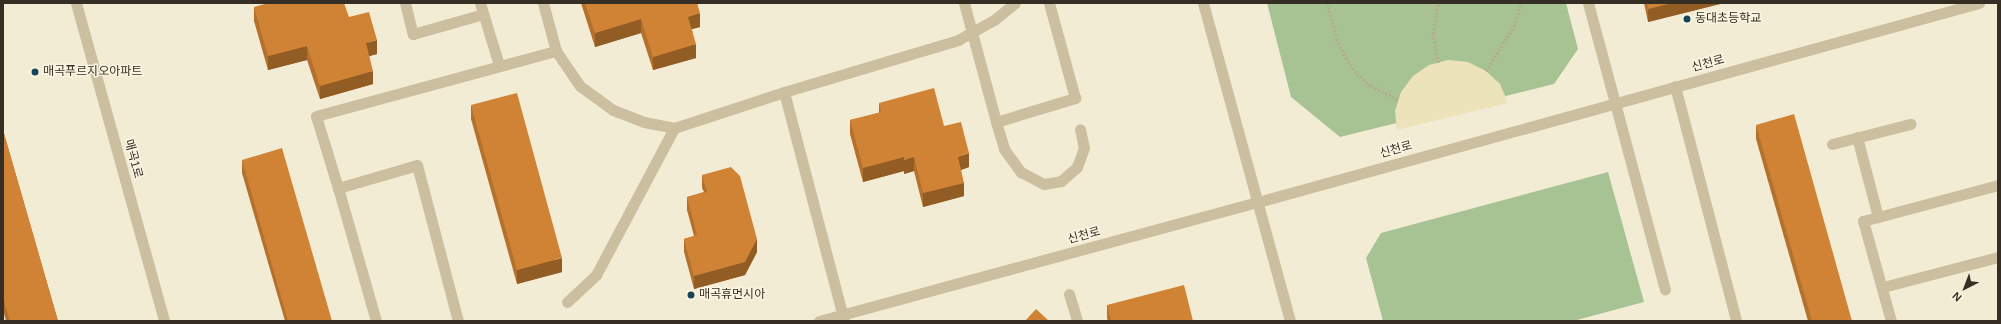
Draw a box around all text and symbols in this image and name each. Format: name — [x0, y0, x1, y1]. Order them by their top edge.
place label: 동대초등학교 — [1695, 12, 1761, 26]
marker: 동대초등학교 — [1682, 14, 1692, 24]
street label: 신천로 — [1690, 53, 1726, 75]
place label: 매곡푸르지오아파트 — [43, 65, 142, 79]
marker: 매곡푸르지오아파트 — [30, 67, 40, 77]
street label: 매곡1로 — [121, 138, 145, 180]
street label: 신천로 — [1378, 139, 1414, 161]
street label: 신천로 — [1066, 225, 1102, 247]
north arrow — [1945, 268, 1985, 308]
place label: 매곡휴먼시아 — [699, 288, 765, 302]
marker: 매곡휴먼시아 — [686, 290, 696, 300]
text: N — [1950, 290, 1964, 304]

